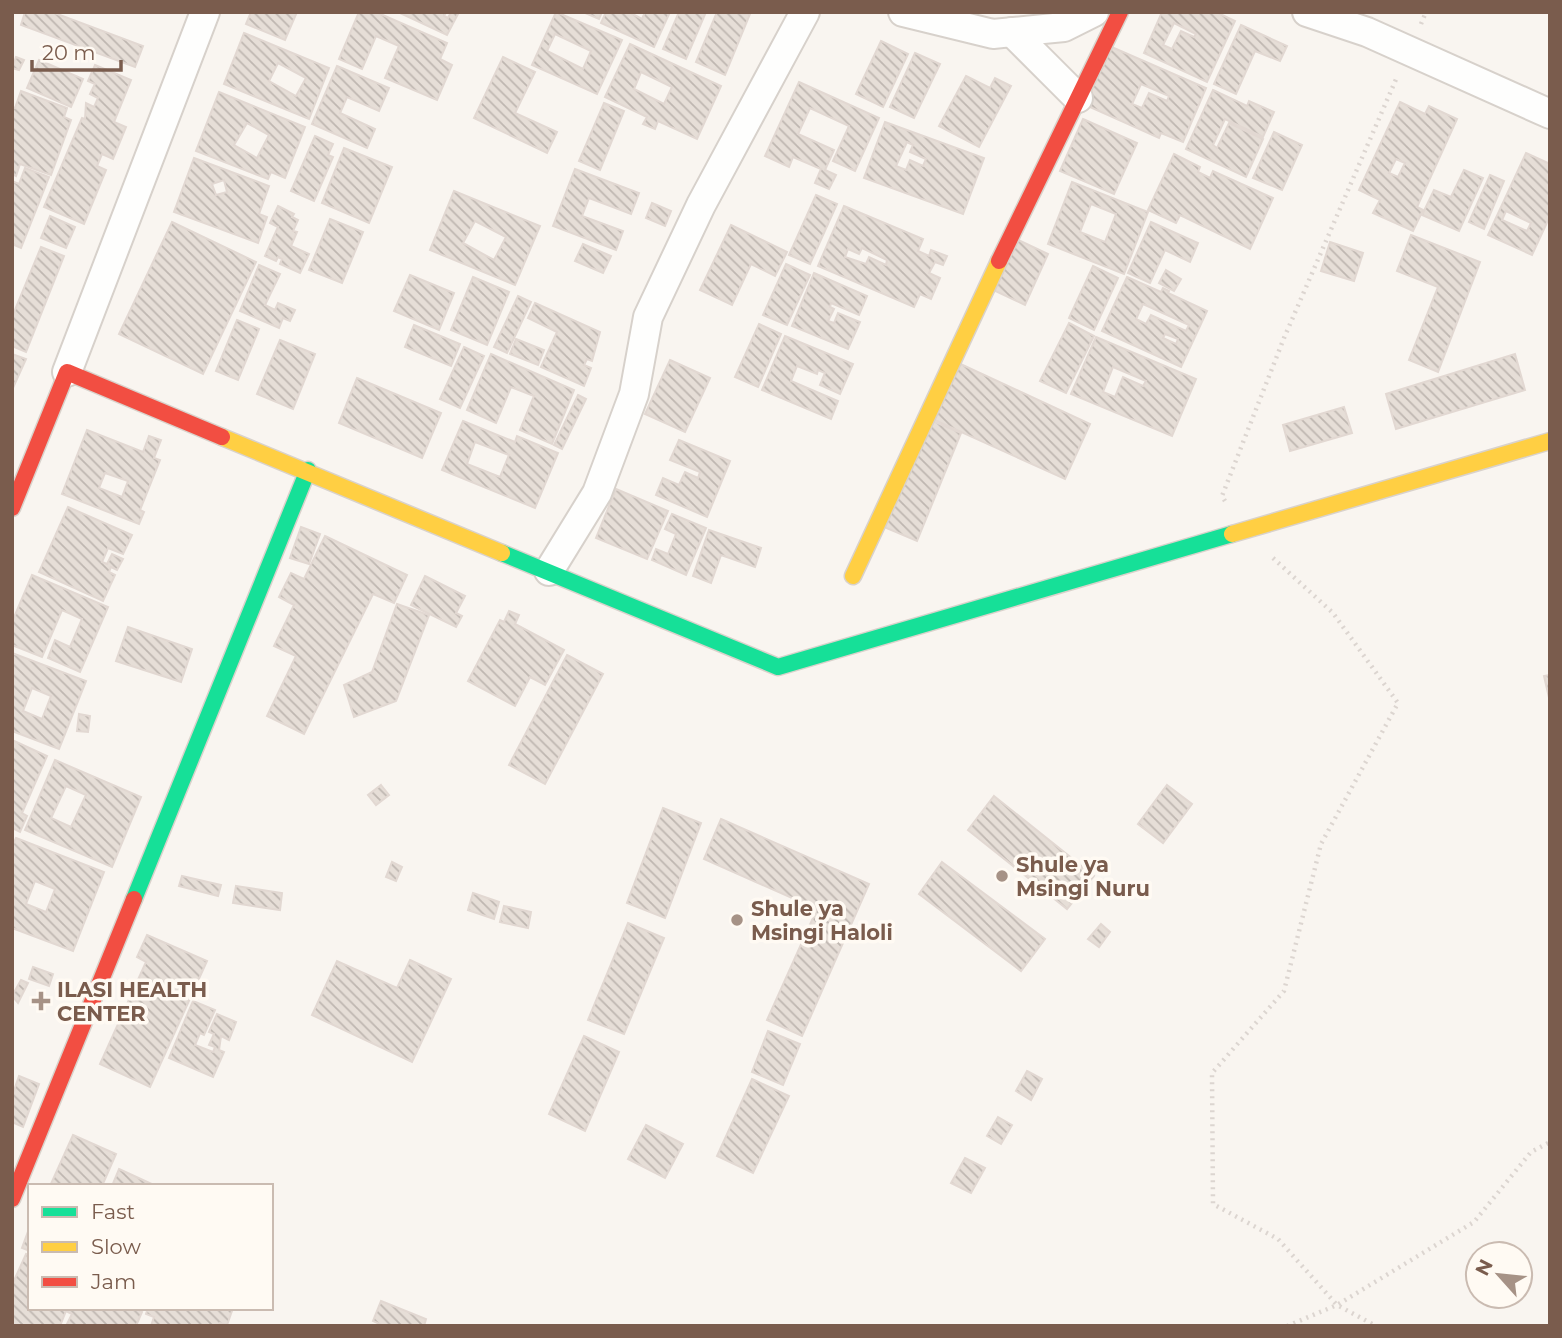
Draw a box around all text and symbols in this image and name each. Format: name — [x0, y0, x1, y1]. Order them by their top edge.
scale bar — [32, 28, 121, 72]
text: 20 m — [42, 40, 96, 65]
place label: Shule ya Msingi Nuru — [1016, 852, 1150, 901]
marker: Shule ya Msingi Nuru — [994, 868, 1010, 884]
place label: Shule ya Msingi Haloli — [751, 896, 893, 945]
marker: Shule ya Msingi Haloli — [729, 912, 745, 928]
place label: ILASI HEALTH CENTER — [57, 977, 207, 1026]
marker: ILASI HEALTH CENTER — [31, 991, 51, 1011]
legend — [28, 1184, 273, 1310]
text: Fast — [91, 1199, 135, 1224]
text: Slow — [91, 1234, 141, 1259]
north arrow — [1464, 1240, 1534, 1310]
text: N — [1471, 1255, 1498, 1280]
text: Jam — [90, 1269, 136, 1294]

